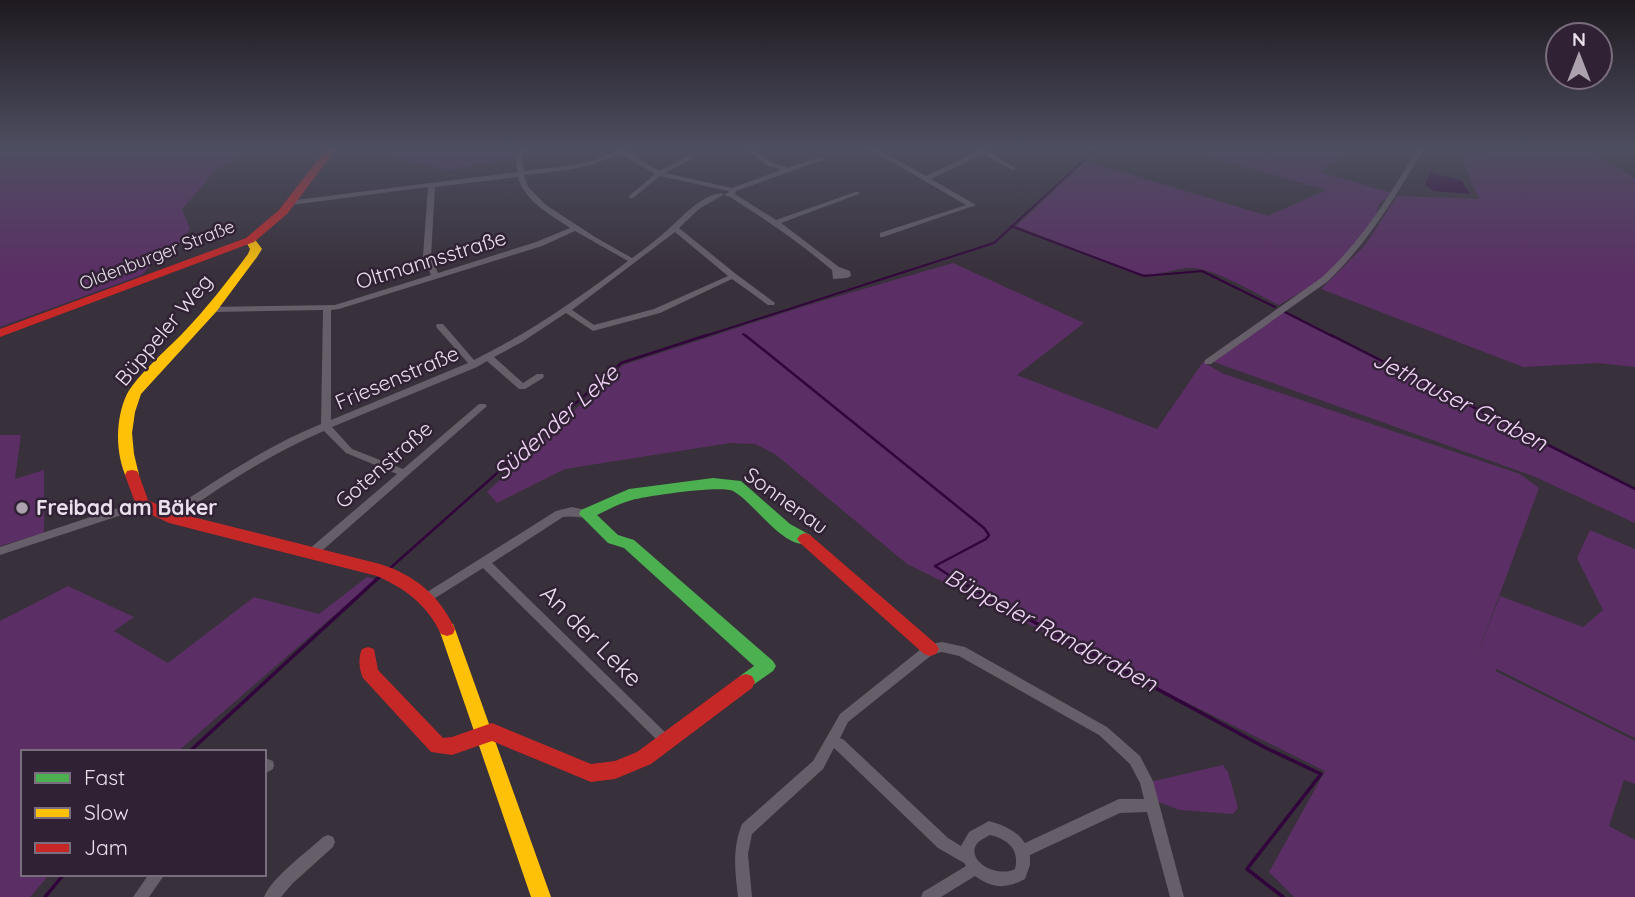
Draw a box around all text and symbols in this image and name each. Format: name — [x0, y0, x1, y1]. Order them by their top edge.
north arrow — [1544, 21, 1614, 91]
text: N — [1572, 27, 1586, 51]
street label: Oldenburger Straße — [76, 214, 238, 295]
street label: Oltmannsstraße — [352, 224, 509, 294]
street label: Büppeler Weg — [109, 268, 218, 391]
street label: Friesenstraße — [331, 339, 462, 415]
water label: Jethauser Graben — [1368, 344, 1553, 457]
water label: Südender Leke — [487, 357, 625, 485]
street label: Gotenstraße — [329, 415, 437, 514]
street label: Sonnenau — [740, 461, 834, 539]
place label: Freibad am Bäker — [36, 494, 217, 520]
marker: Freibad am Bäker — [14, 500, 30, 516]
water label: Büppeler Randgraben — [940, 561, 1163, 698]
street label: An der Leke — [534, 578, 649, 693]
legend — [21, 750, 266, 876]
text: Fast — [84, 764, 125, 790]
text: Slow — [84, 799, 129, 825]
text: Jam — [84, 834, 128, 860]

